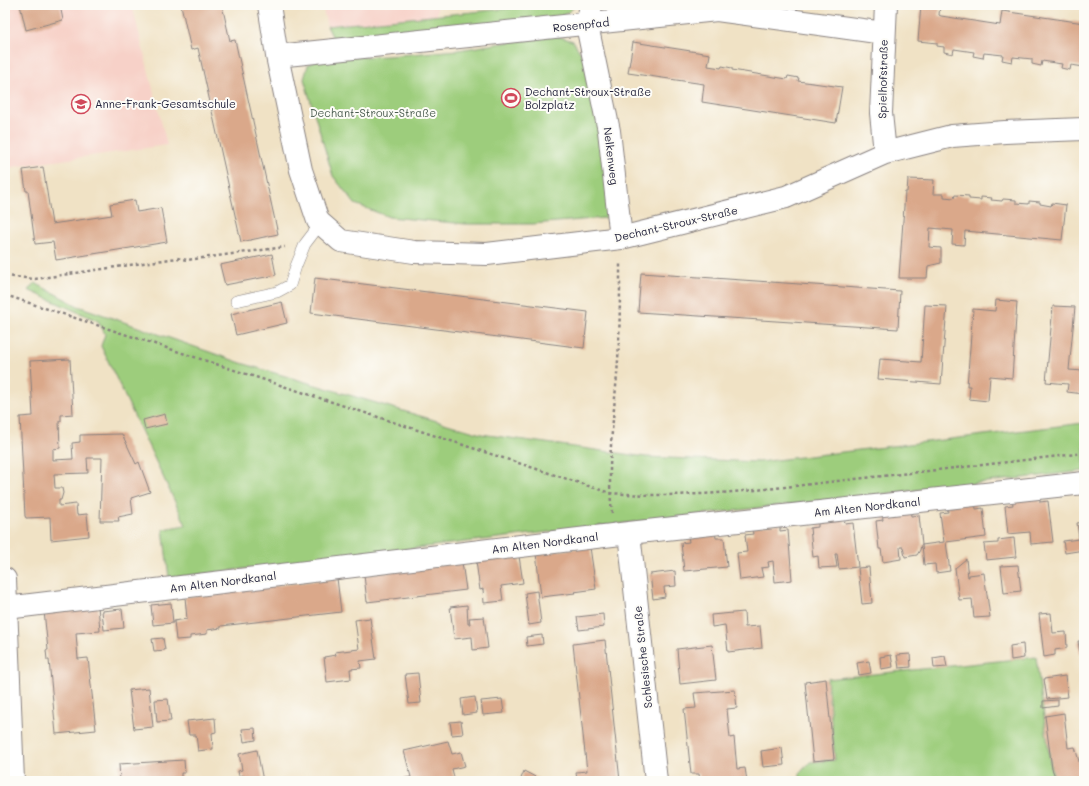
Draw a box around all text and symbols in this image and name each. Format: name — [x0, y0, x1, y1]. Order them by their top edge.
street label: Rosenpfad — [552, 14, 610, 35]
street label: Spielhofstraße — [874, 39, 891, 119]
place label: Dechant-Stroux-Straße Bolzplatz — [525, 84, 651, 112]
sports icon: Dechant-Stroux-Straße Bolzplatz — [500, 87, 522, 109]
school or university icon: Anne-Frank-Gesamtschule — [70, 93, 92, 115]
place label: Anne-Frank-Gesamtschule — [95, 96, 236, 111]
park label: Dechant-Stroux-Straße — [310, 105, 436, 120]
street label: Nelkenweg — [601, 126, 622, 186]
street label: Dechant-Stroux-Straße — [613, 202, 739, 245]
street label: Am Alten Nordkanal — [813, 493, 921, 520]
street label: Am Alten Nordkanal — [491, 529, 599, 556]
street label: Am Alten Nordkanal — [169, 568, 277, 595]
street label: Schlesische Straße — [630, 605, 655, 709]

